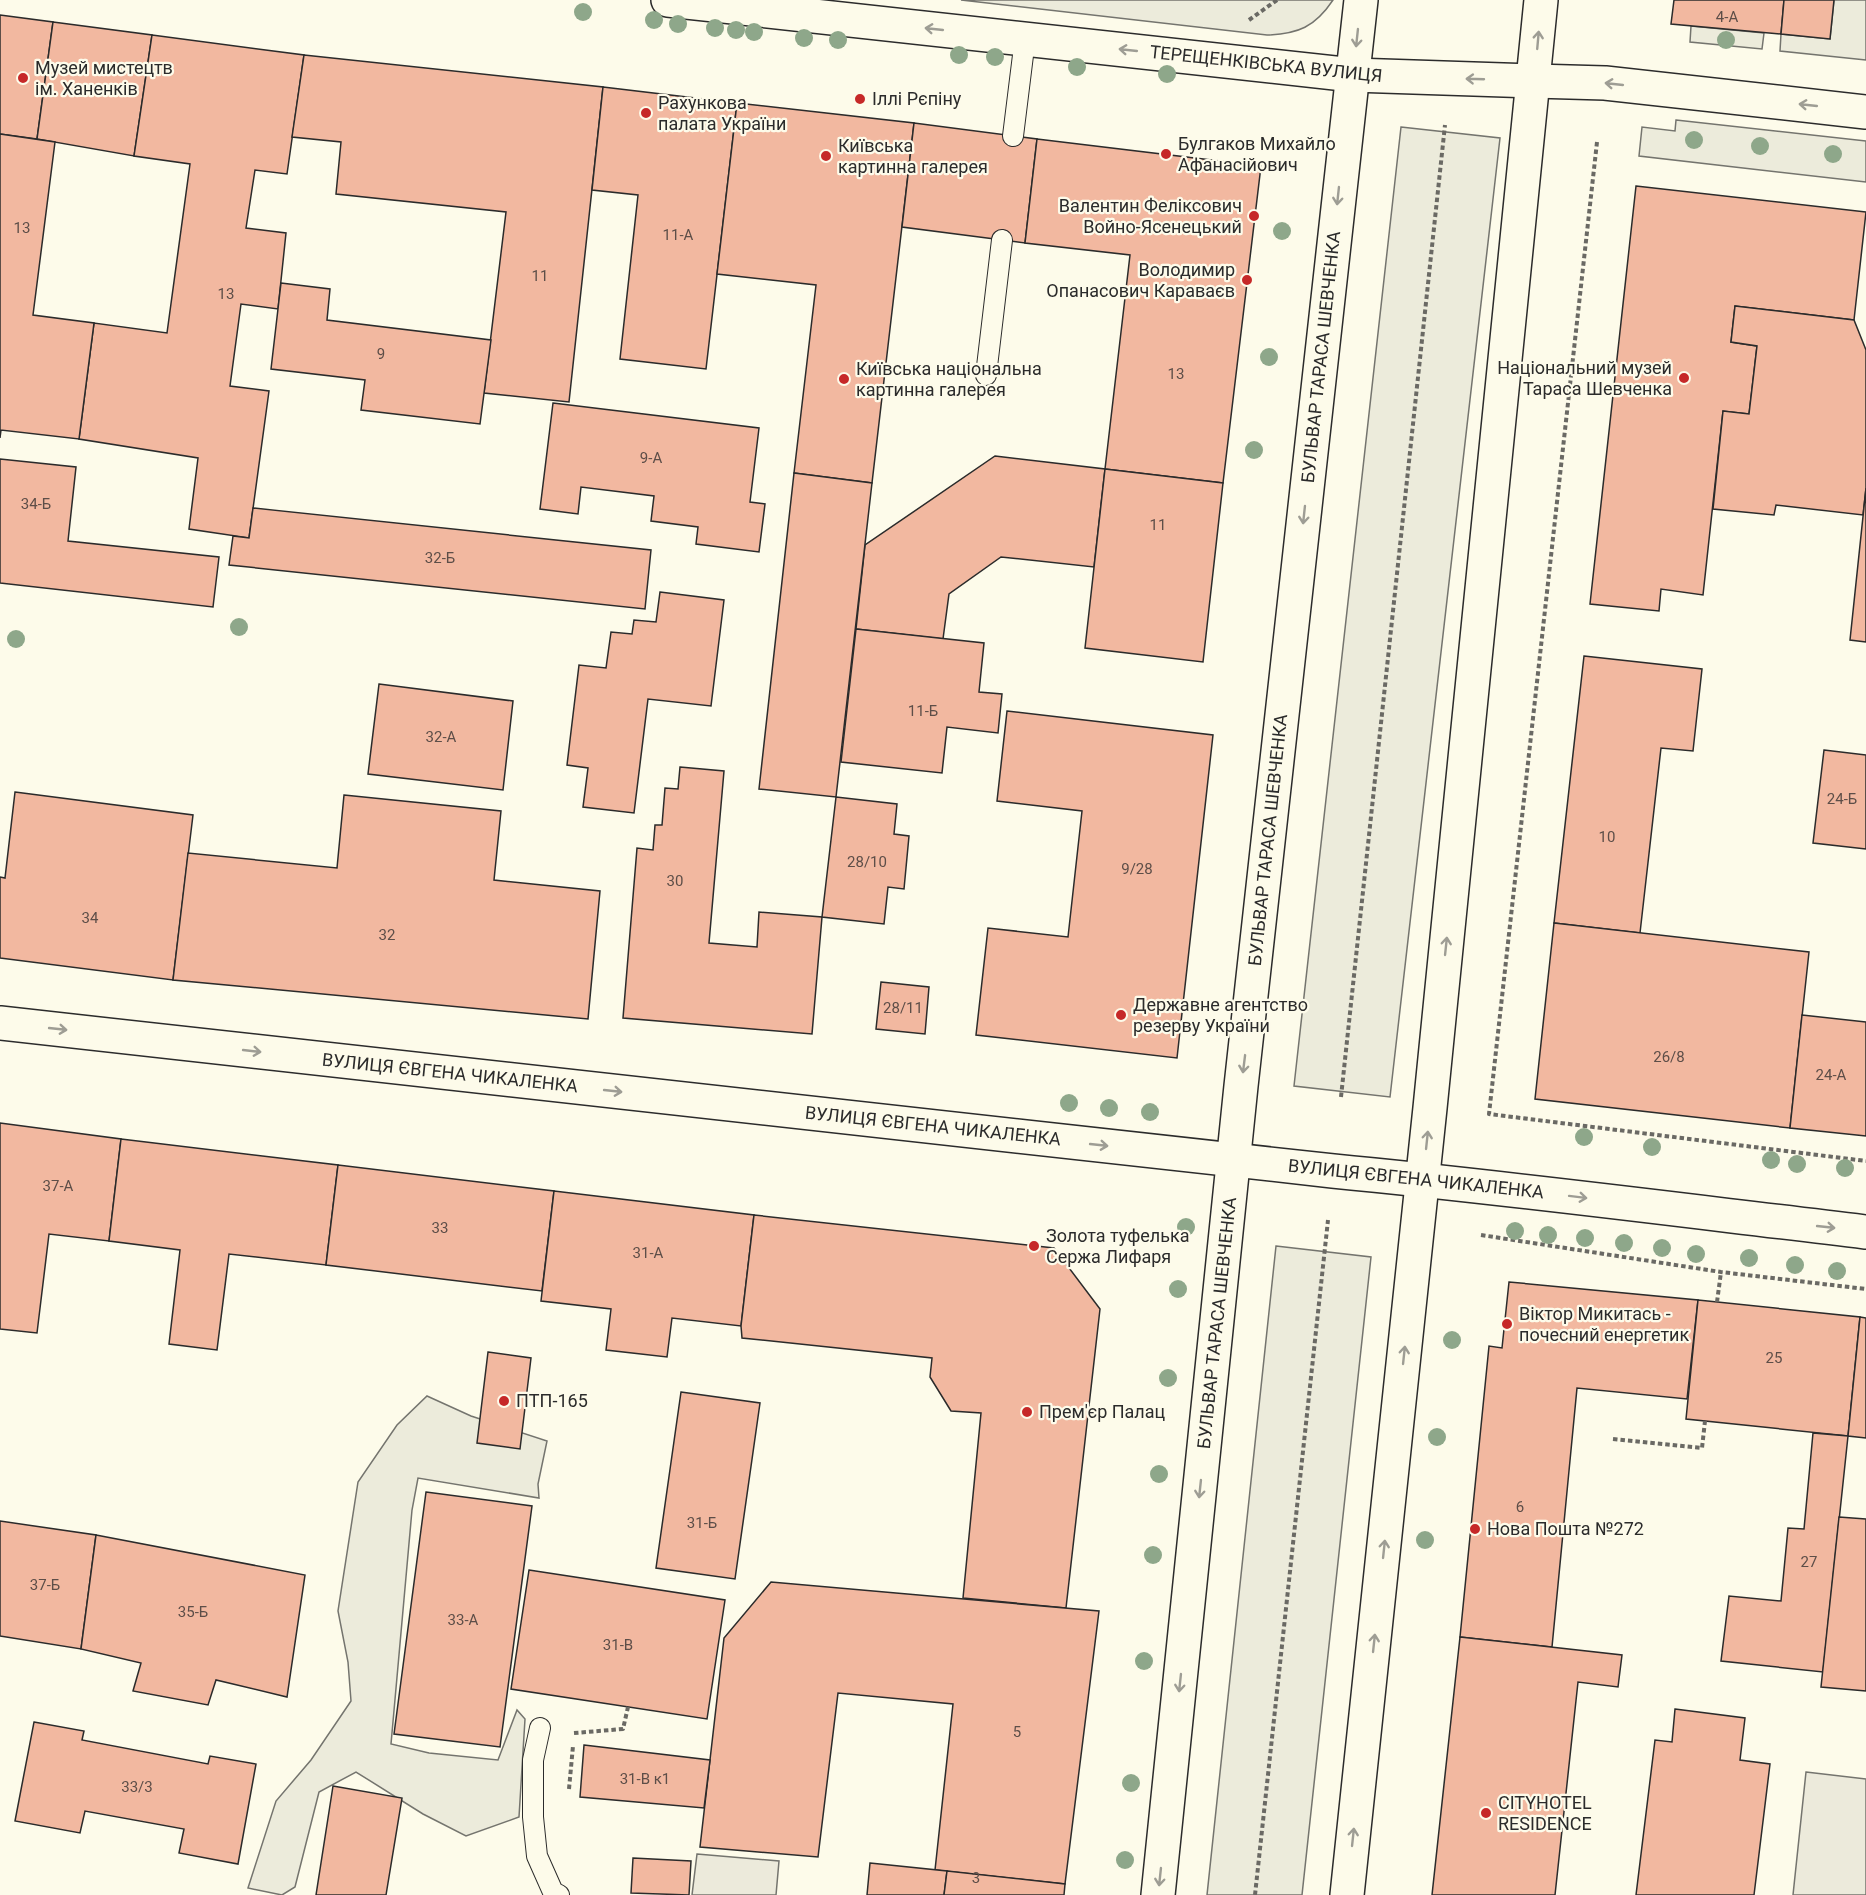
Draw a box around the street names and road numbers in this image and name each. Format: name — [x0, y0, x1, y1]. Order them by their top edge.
street label: ТЕРЕЩЕНКІВСЬКА ВУЛИЦЯ — [1149, 41, 1383, 86]
street label: БУЛЬВАР ТАРАСА ШЕВЧЕНКА — [1297, 230, 1344, 484]
street label: БУЛЬВАР ТАРАСА ШЕВЧЕНКА — [1244, 713, 1291, 967]
street label: ВУЛИЦЯ ЄВГЕНА ЧИКАЛЕНКА — [321, 1049, 579, 1096]
street label: ВУЛИЦЯ ЄВГЕНА ЧИКАЛЕНКА — [804, 1102, 1062, 1149]
street label: ВУЛИЦЯ ЄВГЕНА ЧИКАЛЕНКА — [1287, 1155, 1545, 1202]
street label: БУЛЬВАР ТАРАСА ШЕВЧЕНКА — [1193, 1196, 1240, 1450]

